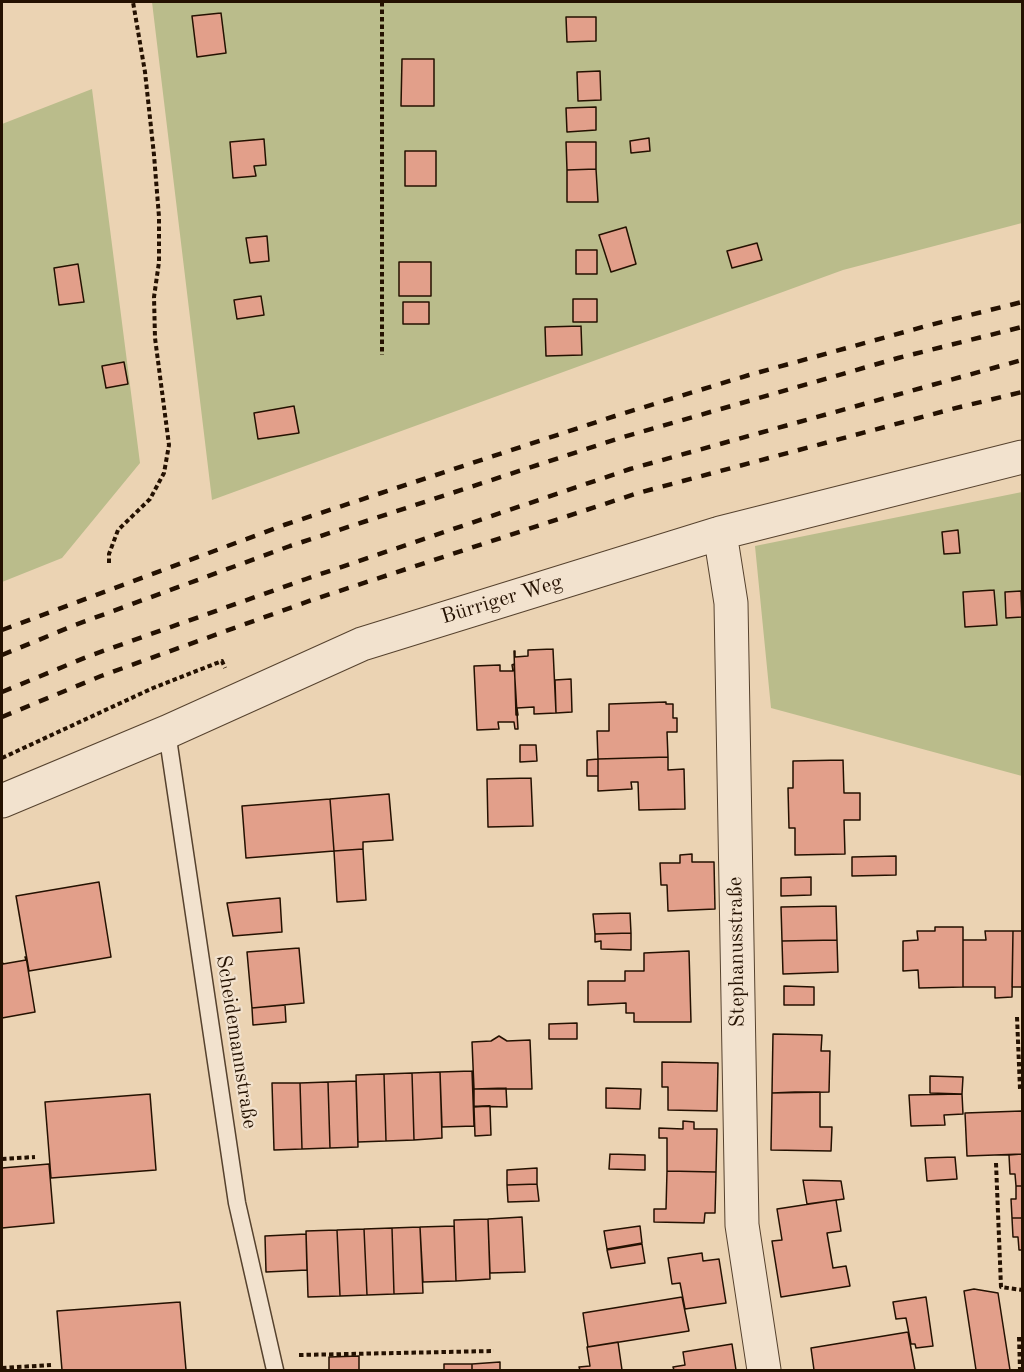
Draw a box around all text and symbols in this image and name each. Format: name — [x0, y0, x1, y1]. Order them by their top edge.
street label: Bürriger Weg — [438, 570, 566, 630]
street label: Stephanusstraße — [723, 877, 751, 1027]
street label: Scheidemannstraße — [210, 953, 262, 1131]

